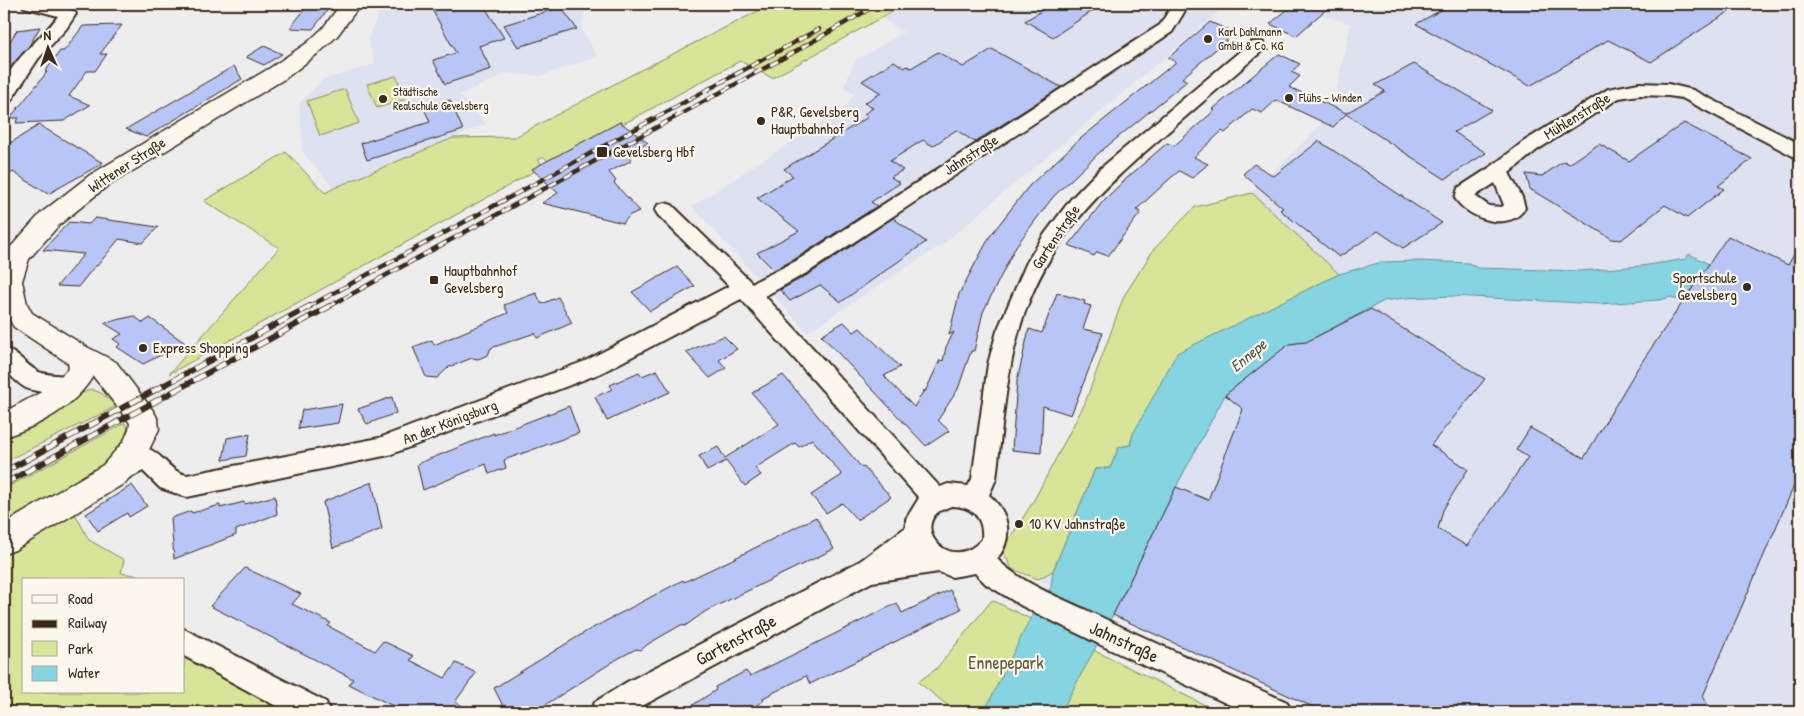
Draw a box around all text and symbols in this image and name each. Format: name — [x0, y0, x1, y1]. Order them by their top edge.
north arrow — [22, 22, 72, 72]
place label: Karl Dahlmann GmbH & Co. KG — [1218, 23, 1283, 54]
text: N — [43, 25, 52, 44]
marker: Karl Dahlmann GmbH & Co. KG — [1202, 33, 1214, 45]
place label: Städtische Realschule Gevelsberg — [393, 83, 489, 114]
street label: Mühlenstraße — [1540, 87, 1614, 144]
place label: Flühs – Winden — [1298, 89, 1362, 106]
marker: Flühs – Winden — [1283, 92, 1295, 104]
marker: Städtische Realschule Gevelsberg — [377, 93, 389, 105]
place label: P&R, Gevelsberg Hauptbahnhof — [771, 101, 859, 139]
marker: P&R, Gevelsberg Hauptbahnhof — [755, 115, 767, 127]
street label: Jahnstraße — [939, 129, 1002, 180]
street label: Wittener Straße — [84, 132, 170, 197]
place label: Gevelsberg Hbf — [613, 141, 695, 162]
marker: Gevelsberg Hbf — [595, 145, 609, 159]
street label: Gartenstraße — [1026, 200, 1085, 273]
place label: Hauptbahnhof Gevelsberg — [444, 260, 518, 298]
place label: Sportschule Gevelsberg — [1673, 267, 1737, 305]
marker: Hauptbahnhof Gevelsberg — [428, 274, 440, 286]
marker: Sportschule Gevelsberg — [1741, 281, 1753, 293]
water label: Ennepe — [1225, 333, 1271, 377]
place label: Express Shopping — [153, 337, 249, 358]
marker: Express Shopping — [137, 342, 149, 354]
street label: An der Königsburg — [400, 394, 500, 449]
place label: 10 KV Jahnstraße — [1029, 513, 1125, 534]
marker: 10 KV Jahnstraße — [1013, 518, 1025, 530]
legend — [22, 578, 185, 694]
text: Road — [68, 588, 93, 609]
street label: Gartenstraße — [691, 608, 780, 671]
text: Railway — [68, 612, 107, 633]
street label: Jahnstraße — [1086, 615, 1163, 668]
text: Park — [68, 638, 93, 659]
park label: Ennepepark — [968, 650, 1044, 675]
text: Water — [68, 662, 100, 683]

